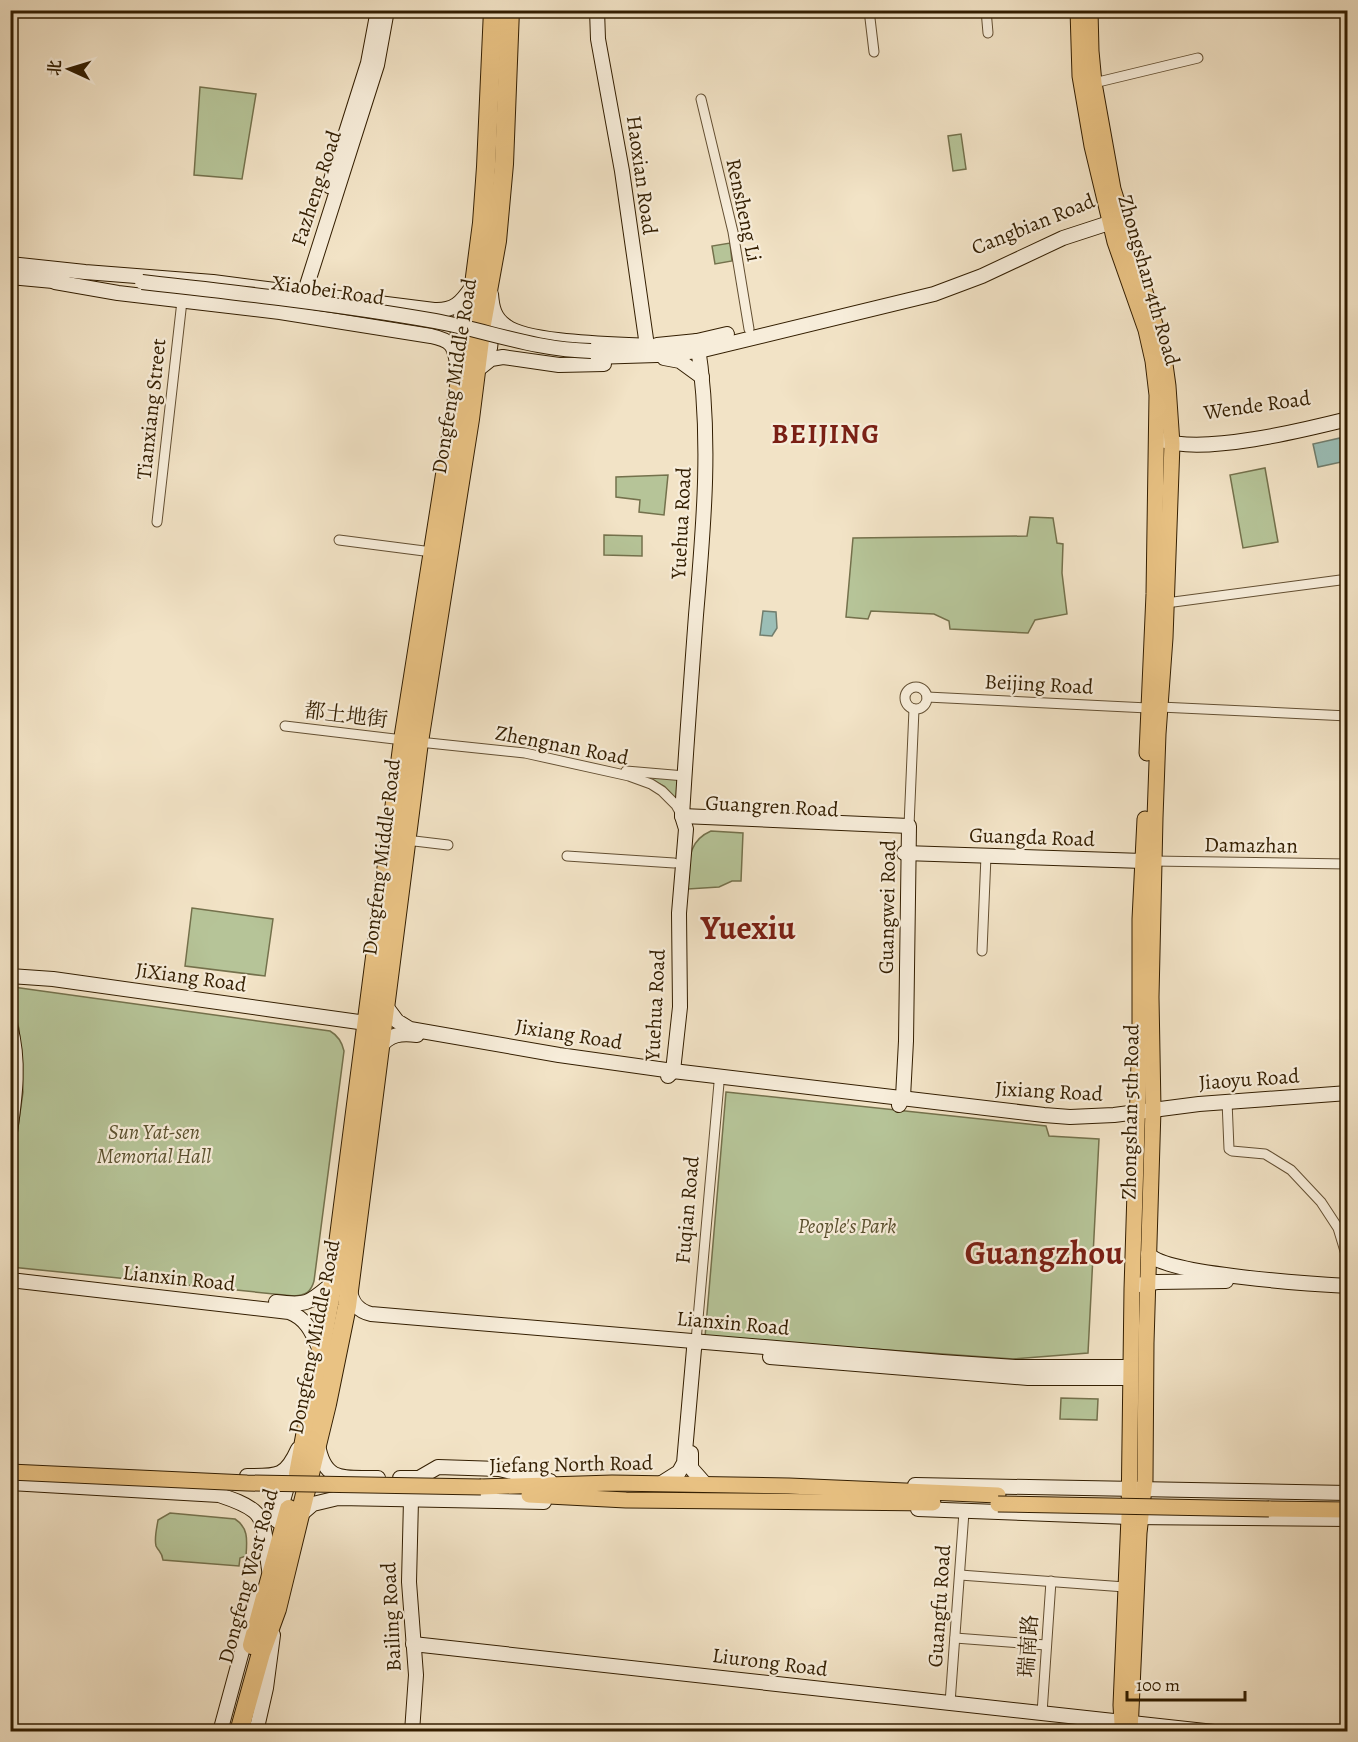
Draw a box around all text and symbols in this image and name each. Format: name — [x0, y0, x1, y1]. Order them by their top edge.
north arrow — [39, 39, 99, 99]
text: 北 — [44, 59, 67, 77]
street label: Haoxian Road — [620, 113, 664, 237]
street label: Fazheng Road — [284, 126, 348, 249]
street label: Rensheng Li — [719, 156, 769, 264]
street label: Cangbian Road — [967, 186, 1100, 261]
street label: Zhongshan 4th Road — [1111, 191, 1187, 369]
street label: Xiaobei Road — [270, 268, 387, 312]
street label: Dongfeng Middle Road — [425, 275, 483, 476]
street label: Tianxiang Street — [130, 337, 172, 481]
street label: Wende Road — [1201, 384, 1313, 426]
district label: BEIJING — [771, 416, 881, 452]
street label: Yuehua Road — [664, 466, 698, 580]
street label: Beijing Road — [984, 667, 1095, 701]
street label: 都土地街 — [303, 696, 389, 734]
street label: Zhengnan Road — [493, 718, 632, 772]
street label: Dongfeng Middle Road — [355, 756, 407, 957]
street label: Guangren Road — [705, 789, 840, 824]
street label: Guangda Road — [969, 821, 1096, 853]
street label: Damazhan — [1204, 830, 1298, 860]
street label: Guangwei Road — [872, 839, 902, 974]
district label: Yuexiu — [700, 905, 796, 950]
street label: Yuehua Road — [638, 948, 672, 1062]
street label: JiXiang Road — [134, 955, 249, 999]
street label: Jixiang Road — [513, 1012, 625, 1056]
street label: Zhongshan 5th Road — [1114, 1023, 1146, 1200]
street label: Jiaoyu Road — [1198, 1061, 1301, 1096]
street label: Jixiang Road — [994, 1074, 1104, 1108]
park label: Sun Yat-sen Memorial Hall — [97, 1118, 212, 1170]
street label: Fuqian Road — [668, 1154, 706, 1265]
park label: People's Park — [798, 1212, 896, 1240]
district label: Guangzhou — [965, 1230, 1124, 1275]
street label: Dongfeng Middle Road — [281, 1237, 347, 1437]
street label: Lianxin Road — [121, 1258, 237, 1298]
street label: Lianxin Road — [675, 1304, 791, 1342]
street label: Jiefang North Road — [489, 1449, 654, 1479]
street label: Dongfeng West Road — [211, 1485, 285, 1666]
street label: Guangfu Road — [921, 1543, 957, 1668]
street label: Bailing Road — [374, 1561, 408, 1672]
street label: 瑞南路 — [1012, 1614, 1044, 1678]
street label: Liurong Road — [711, 1641, 830, 1683]
scale bar — [1127, 1664, 1246, 1702]
text: 100 m — [1136, 1673, 1180, 1697]

